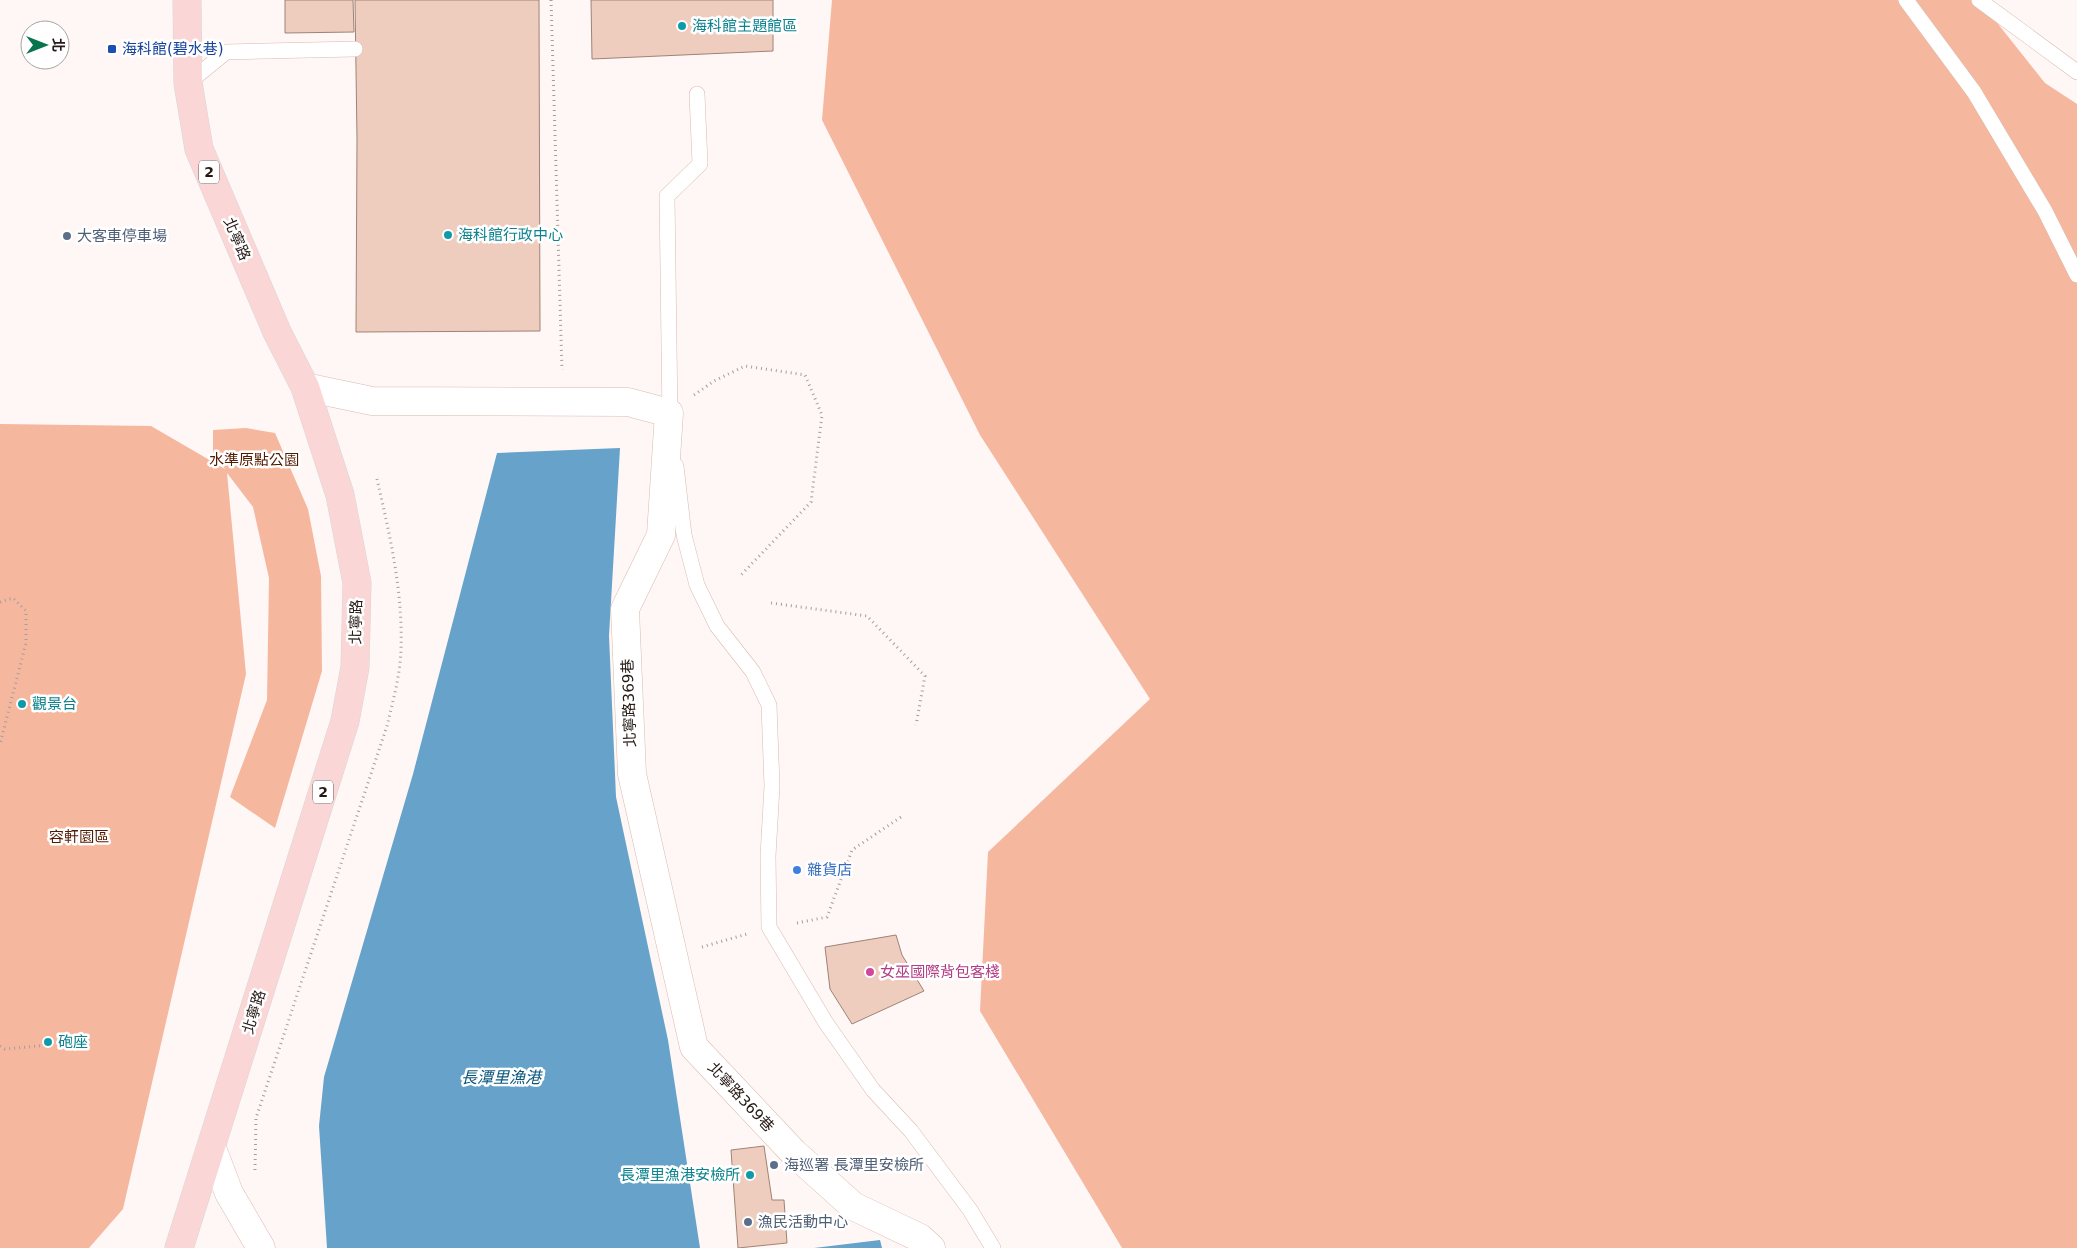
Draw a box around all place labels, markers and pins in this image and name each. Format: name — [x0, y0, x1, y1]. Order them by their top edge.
place label: 海科館主題館區 — [692, 17, 797, 35]
marker: 海科館主題館區 — [676, 20, 688, 32]
place label: 海科館(碧水巷) — [122, 40, 224, 58]
marker: 海科館(碧水巷) — [106, 43, 118, 55]
place label: 海科館行政中心 — [458, 226, 563, 244]
place label: 大客車停車場 — [77, 227, 167, 245]
marker: 海科館行政中心 — [442, 229, 454, 241]
marker: 大客車停車場 — [61, 230, 73, 242]
place label: 觀景台 — [32, 695, 77, 713]
marker: 觀景台 — [16, 698, 28, 710]
place label: 雜貨店 — [807, 861, 852, 879]
marker: 雜貨店 — [791, 864, 803, 876]
place label: 女巫國際背包客棧 — [880, 963, 1000, 981]
marker: 女巫國際背包客棧 — [864, 966, 876, 978]
place label: 砲座 — [58, 1033, 88, 1051]
marker: 砲座 — [42, 1036, 54, 1048]
place label: 海巡署 長潭里安檢所 — [784, 1156, 924, 1174]
marker: 海巡署 長潭里安檢所 — [768, 1159, 780, 1171]
place label: 長潭里漁港安檢所 — [620, 1166, 740, 1184]
marker: 長潭里漁港安檢所 — [744, 1169, 756, 1181]
place label: 漁民活動中心 — [758, 1213, 848, 1231]
marker: 漁民活動中心 — [742, 1216, 754, 1228]

